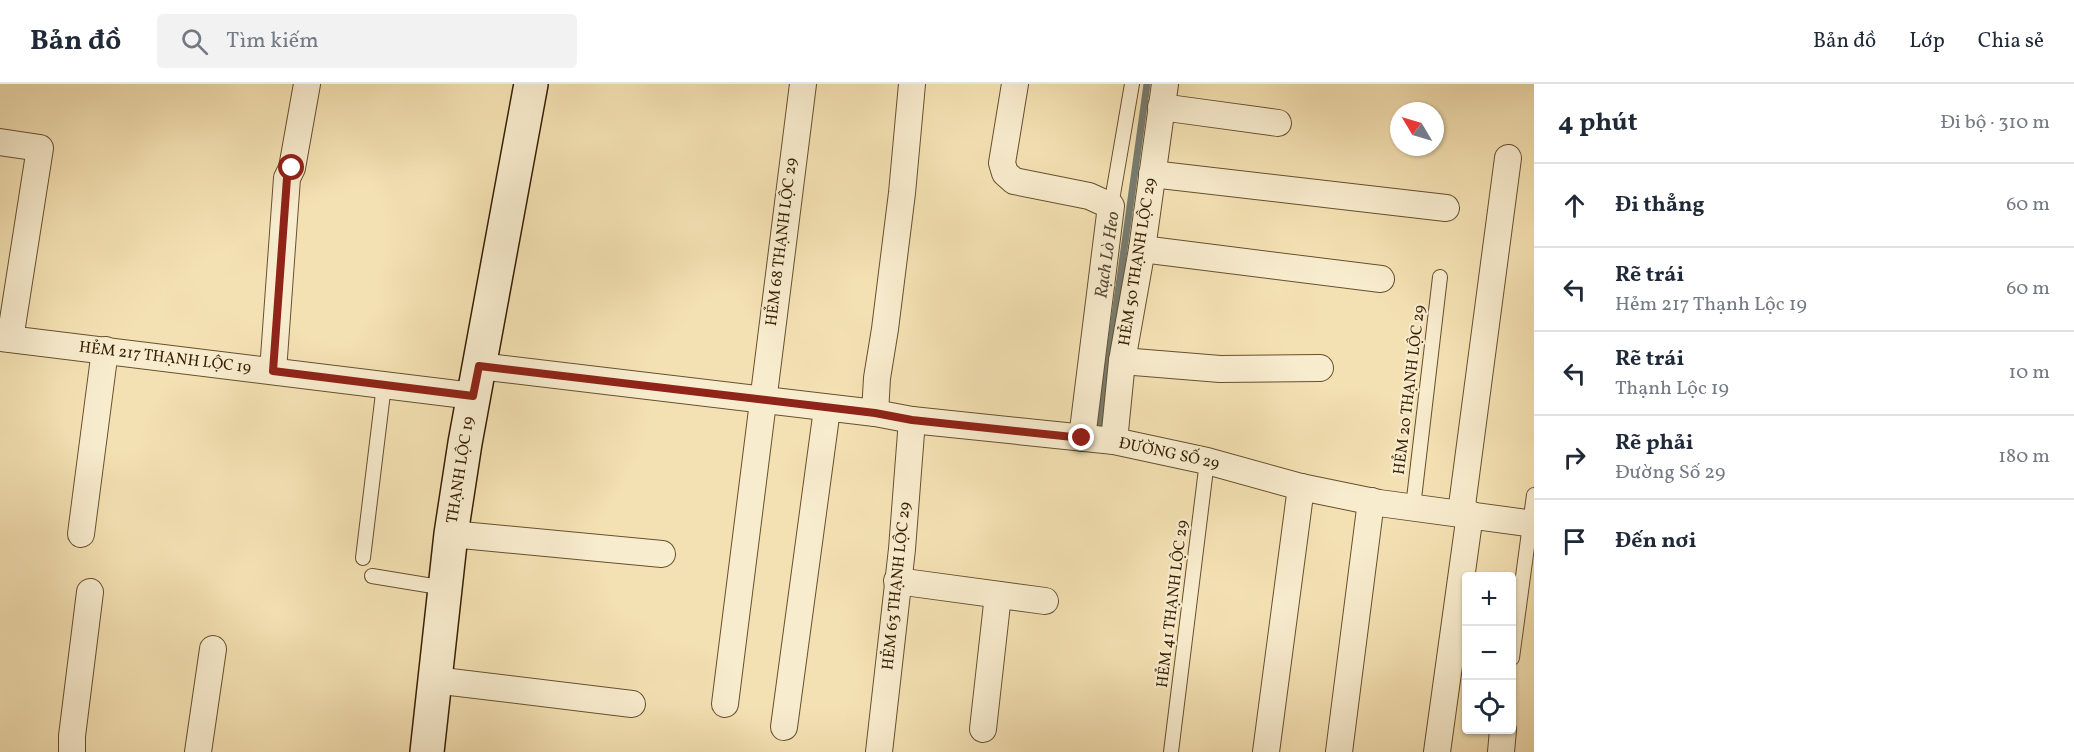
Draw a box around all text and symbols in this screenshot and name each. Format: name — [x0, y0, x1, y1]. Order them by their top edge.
search box — [157, 14, 577, 68]
text: Bản đồ — [30, 22, 121, 61]
icon: search — [178, 25, 211, 58]
text: Tìm kiếm — [226, 26, 319, 57]
text: Bản đồ — [1813, 27, 1876, 56]
text: Lớp — [1909, 27, 1945, 56]
text: Chia sẻ — [1978, 27, 2044, 56]
north arrow — [1390, 102, 1444, 156]
text: 4 phút — [1558, 105, 1637, 141]
text: Đi bộ · 310 m — [1940, 109, 2050, 137]
route start — [278, 154, 304, 180]
street label: HẺM 68 THẠNH LỘC 29 — [760, 157, 803, 327]
street label: HẺM 50 THẠNH LỘC 29 — [1113, 176, 1162, 348]
icon: ahead — [1558, 189, 1591, 222]
text: Đi thẳng — [1615, 190, 1705, 221]
text: 60 m — [2006, 191, 2050, 219]
water label: Rạch Lò Heo — [1090, 210, 1126, 300]
text: Rẽ trái — [1615, 260, 1684, 291]
icon: left — [1558, 273, 1591, 306]
text: 60 m — [2006, 275, 2050, 303]
text: Hẻm 217 Thạnh Lộc 19 — [1615, 291, 1807, 319]
street label: HẺM 20 THẠNH LỘC 29 — [1388, 304, 1431, 476]
street label: HẺM 217 THẠNH LỘC 19 — [78, 336, 252, 379]
text: Rẽ trái — [1615, 344, 1684, 375]
icon: left — [1558, 357, 1591, 390]
text: 10 m — [2009, 359, 2050, 387]
text: Thạnh Lộc 19 — [1615, 375, 1729, 403]
street label: THẠNH LỘC 19 — [441, 415, 480, 525]
route end — [1068, 424, 1094, 450]
text: Rẽ phải — [1615, 428, 1694, 459]
street label: ĐƯỜNG SỐ 29 — [1117, 431, 1222, 475]
icon: right — [1558, 441, 1591, 474]
text: 180 m — [1998, 443, 2050, 471]
text: Đường Số 29 — [1615, 459, 1725, 487]
street label: HẺM 63 THẠNH LỘC 29 — [876, 501, 917, 671]
street label: HẺM 41 THẠNH LỘC 29 — [1151, 519, 1194, 689]
icon: arrive — [1558, 525, 1591, 558]
text: Đến nơi — [1615, 526, 1697, 557]
map controls — [1462, 572, 1516, 734]
button: + — [1462, 572, 1516, 626]
button: − — [1462, 626, 1516, 680]
button: locate — [1462, 680, 1516, 734]

